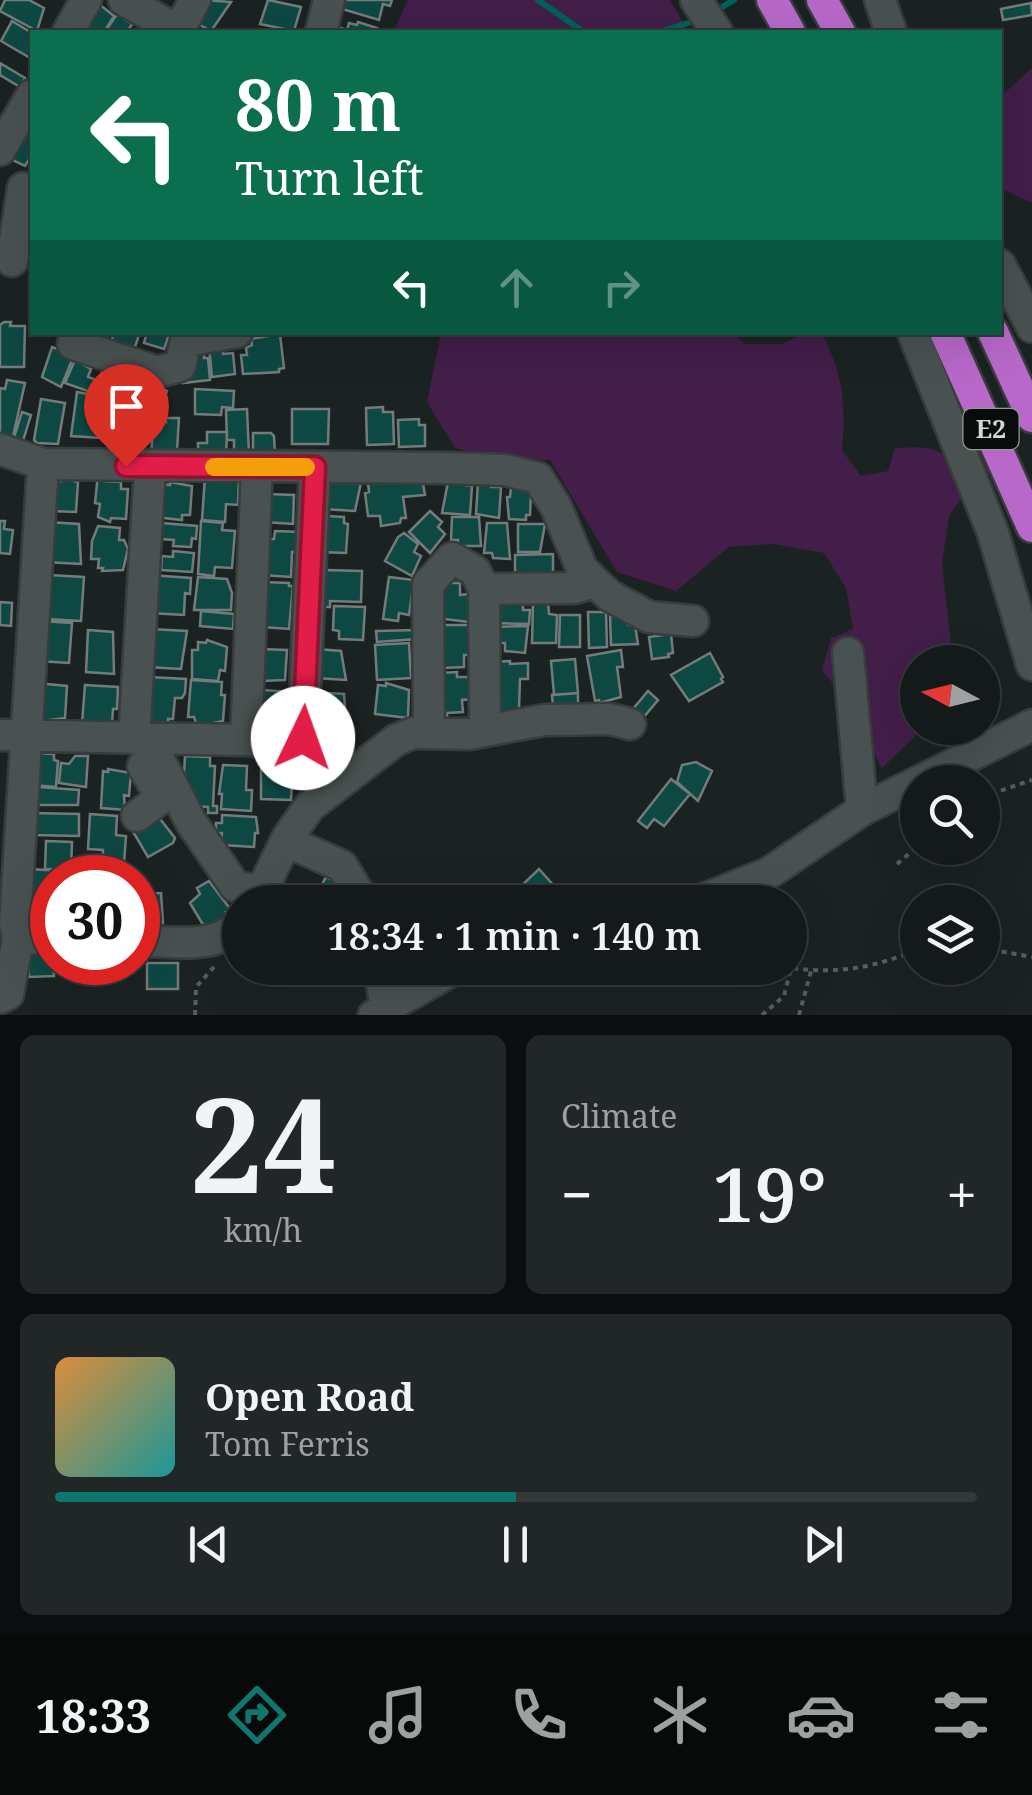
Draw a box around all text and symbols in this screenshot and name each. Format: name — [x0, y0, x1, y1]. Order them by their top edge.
text: 80 m — [235, 56, 401, 152]
icon: left — [70, 70, 200, 200]
text: Turn left — [235, 147, 424, 208]
icon: left — [384, 260, 439, 315]
icon: ahead — [489, 260, 544, 315]
icon: right — [594, 260, 649, 315]
pin — [84, 364, 169, 467]
icon: arrive — [99, 379, 154, 434]
road number: E2 — [964, 409, 1018, 449]
north arrow — [900, 645, 1000, 745]
map controls — [900, 645, 1000, 985]
position arrow — [251, 686, 355, 790]
button: search — [900, 765, 1000, 865]
speed limit sign: 30 — [30, 855, 160, 985]
button: layers — [900, 885, 1000, 985]
text: 18:34 · 1 min · 140 m — [327, 909, 702, 961]
text: 24 — [190, 1054, 336, 1231]
text: Climate — [561, 1094, 677, 1137]
text: 19° — [712, 1142, 827, 1244]
text: − — [561, 1156, 593, 1231]
text: + — [946, 1156, 977, 1231]
text: km/h — [224, 1208, 302, 1251]
text: Open Road — [205, 1370, 414, 1422]
text: Tom Ferris — [205, 1422, 370, 1465]
icon: previous — [181, 1517, 236, 1572]
icon: pause — [488, 1517, 543, 1572]
icon: next — [796, 1517, 851, 1572]
icon: directions — [222, 1680, 292, 1750]
icon: music — [363, 1680, 433, 1750]
icon: phone — [504, 1680, 574, 1750]
icon: climate — [645, 1680, 715, 1750]
icon: car — [786, 1680, 856, 1750]
icon: filters — [926, 1680, 996, 1750]
text: 18:33 — [35, 1685, 151, 1746]

